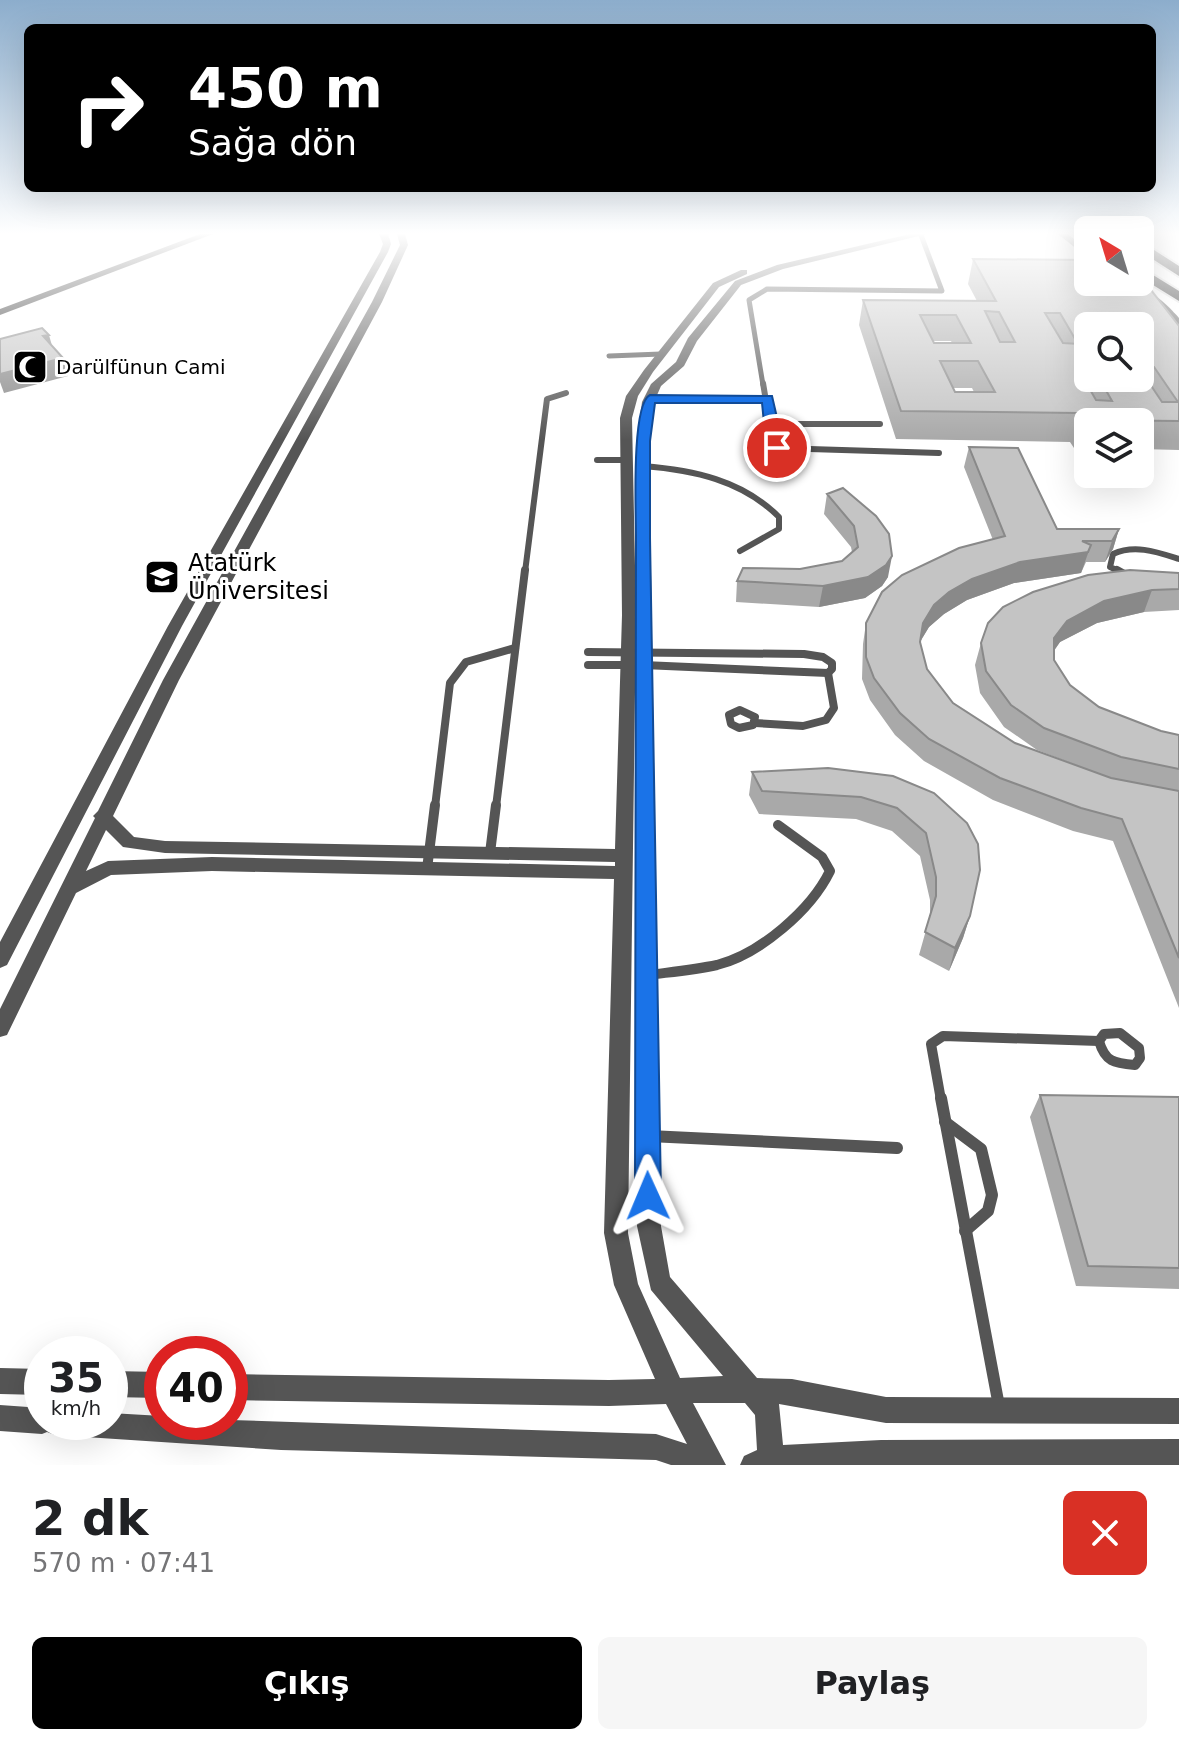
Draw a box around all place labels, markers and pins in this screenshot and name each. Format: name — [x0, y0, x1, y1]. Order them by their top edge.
mosque icon: Darülfünun Cami — [11, 348, 49, 386]
place label: Darülfünun Cami — [56, 355, 225, 379]
pin — [743, 414, 811, 482]
place label: Atatürk Üniversitesi — [188, 549, 329, 605]
school or university icon: Atatürk Üniversitesi — [143, 558, 181, 596]

